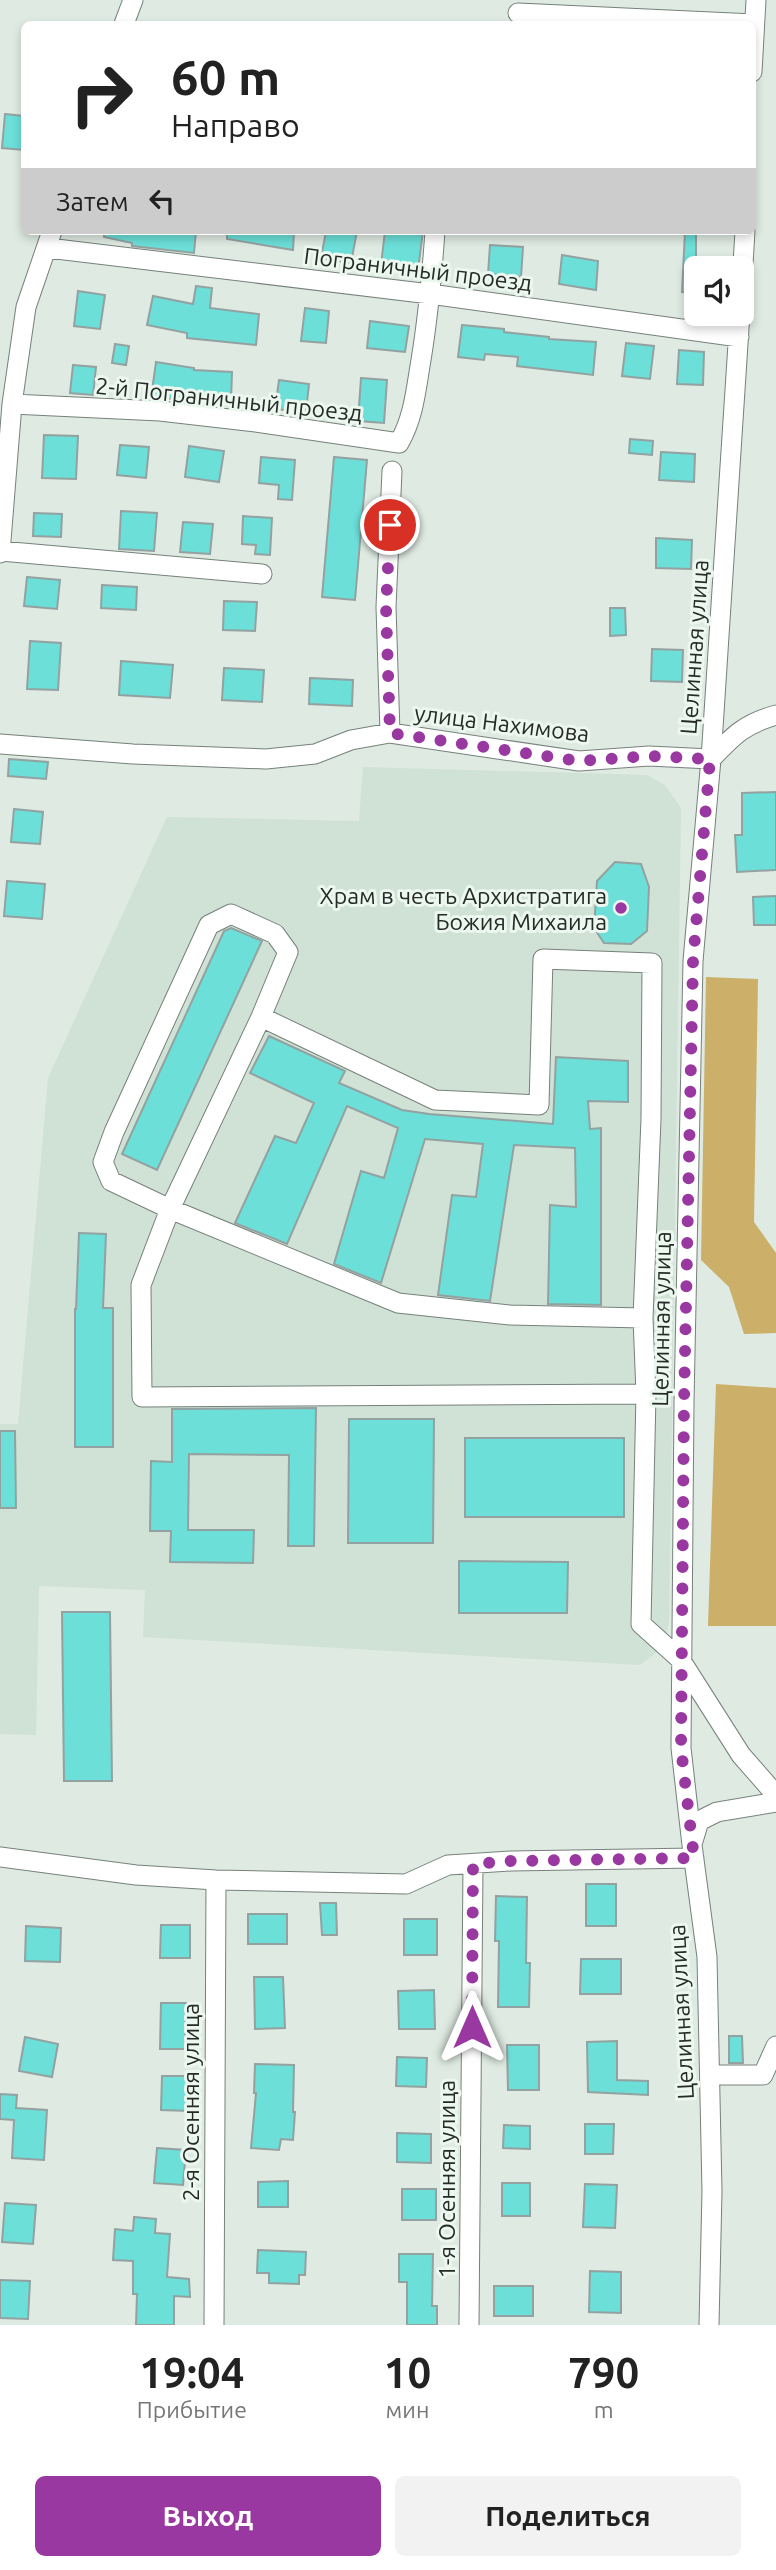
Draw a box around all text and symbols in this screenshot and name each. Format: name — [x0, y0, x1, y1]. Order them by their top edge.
icon: right — [56, 49, 147, 140]
text: 60 m — [171, 49, 280, 104]
text: Направо — [171, 107, 300, 143]
icon: left — [143, 182, 181, 220]
text: Затем — [56, 187, 129, 216]
street label: Пограничный проезд — [302, 243, 534, 295]
map controls — [684, 256, 754, 326]
button: sound — [684, 256, 754, 326]
street label: 2-й Пограничный проезд — [94, 373, 364, 425]
pin — [360, 495, 420, 555]
icon: arrive — [371, 506, 409, 544]
street label: Целинная улица — [675, 559, 713, 735]
street label: улица Нахимова — [413, 700, 591, 746]
place label: Храм в честь Архистратига Божия Михаила — [320, 883, 607, 934]
marker: Храм в честь Архистратига Божия Михаила — [613, 900, 629, 916]
street label: Целинная улица — [647, 1231, 675, 1407]
street label: Целинная улица — [664, 1924, 698, 2100]
position arrow — [435, 1990, 509, 2064]
street label: 2-я Осенняя улица — [178, 2003, 203, 2201]
street label: 1-я Осенняя улица — [434, 2080, 459, 2278]
text: 19:04 — [139, 2349, 244, 2396]
text: 10 — [384, 2349, 431, 2396]
text: 790 — [568, 2349, 639, 2396]
text: Прибытие — [137, 2397, 247, 2422]
text: мин — [386, 2397, 429, 2422]
text: m — [594, 2397, 613, 2422]
button: Выход — [35, 2476, 381, 2556]
button: Поделиться — [395, 2476, 741, 2556]

